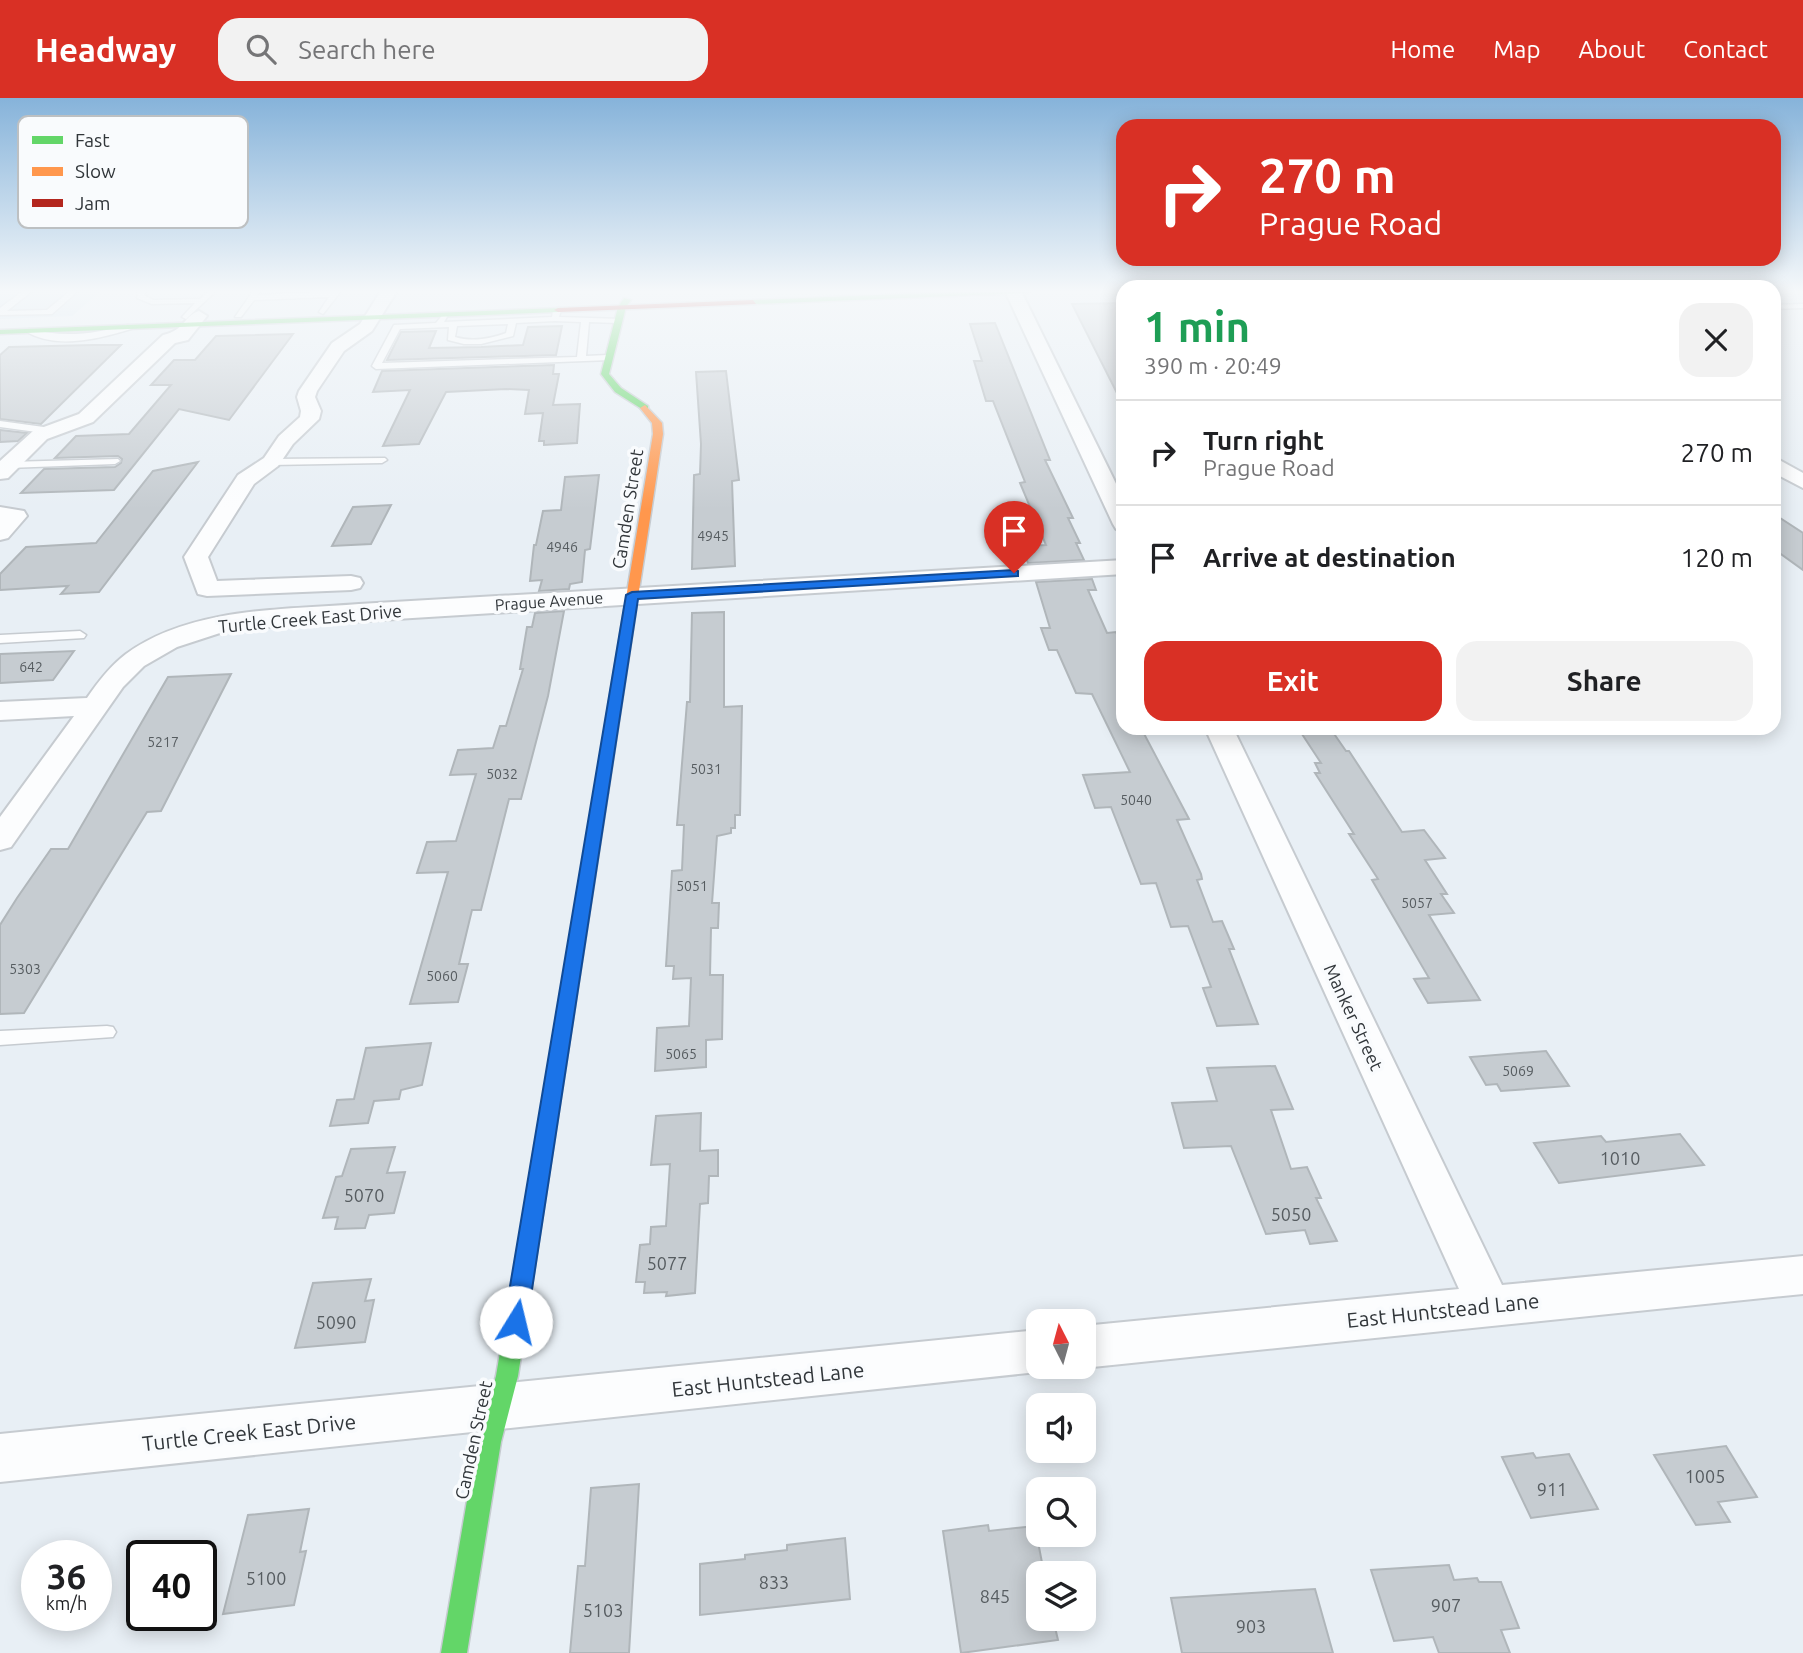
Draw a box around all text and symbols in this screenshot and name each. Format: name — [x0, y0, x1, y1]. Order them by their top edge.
search box — [218, 18, 708, 81]
icon: search — [242, 30, 280, 68]
text: Headway — [35, 31, 176, 68]
text: Search here — [298, 35, 436, 64]
text: Home — [1390, 36, 1455, 63]
text: Map — [1493, 36, 1540, 63]
text: About — [1578, 36, 1645, 63]
text: Contact — [1683, 36, 1768, 63]
legend — [18, 116, 248, 228]
text: Fast — [75, 129, 110, 151]
icon: right — [1144, 147, 1235, 238]
text: 270 m — [1259, 147, 1396, 202]
text: Slow — [75, 160, 116, 182]
text: Jam — [75, 192, 111, 214]
text: Prague Road — [1259, 205, 1442, 241]
text: 1 min — [1144, 303, 1250, 350]
button: close — [1679, 303, 1753, 377]
text: 390 m · 20:49 — [1144, 353, 1282, 378]
text: Turn right — [1203, 426, 1324, 455]
icon: right — [1144, 434, 1182, 472]
text: 270 m — [1681, 438, 1753, 467]
street label: Camden Street — [608, 448, 646, 570]
text: Prague Road — [1203, 455, 1335, 480]
pin — [984, 501, 1044, 573]
icon: arrive — [995, 512, 1033, 550]
house number: 4945 — [697, 528, 729, 544]
house number: 4946 — [546, 539, 578, 555]
icon: arrive — [1144, 539, 1182, 577]
text: Arrive at destination — [1203, 543, 1456, 572]
text: 120 m — [1681, 543, 1753, 572]
street label: Prague Avenue — [494, 588, 604, 614]
street label: Turtle Creek East Drive — [217, 600, 403, 636]
button: Exit — [1144, 641, 1442, 721]
button: Share — [1456, 641, 1753, 721]
house number: 642 — [19, 659, 43, 675]
house number: 5217 — [147, 734, 179, 750]
house number: 5031 — [690, 761, 722, 777]
house number: 5032 — [486, 766, 518, 782]
house number: 5040 — [1120, 792, 1152, 808]
house number: 5051 — [676, 878, 708, 894]
house number: 5057 — [1401, 895, 1433, 911]
house number: 5303 — [9, 961, 41, 977]
street label: Manker Street — [1321, 961, 1387, 1073]
house number: 5060 — [426, 968, 458, 984]
house number: 5065 — [665, 1046, 697, 1062]
house number: 5069 — [1502, 1063, 1534, 1079]
house number: 1010 — [1600, 1148, 1640, 1168]
house number: 5070 — [344, 1185, 384, 1205]
house number: 5050 — [1271, 1204, 1311, 1224]
house number: 5077 — [647, 1253, 687, 1273]
position arrow — [479, 1285, 553, 1359]
street label: East Huntstead Lane — [1346, 1288, 1540, 1332]
north arrow — [1026, 1309, 1096, 1379]
map controls — [1026, 1309, 1096, 1631]
house number: 5090 — [316, 1312, 356, 1332]
street label: East Huntstead Lane — [671, 1357, 865, 1401]
street label: Camden Street — [451, 1379, 495, 1501]
button: sound — [1026, 1393, 1096, 1463]
street label: Turtle Creek East Drive — [141, 1409, 357, 1455]
house number: 1005 — [1685, 1466, 1725, 1486]
button: search — [1026, 1477, 1096, 1547]
house number: 911 — [1537, 1479, 1567, 1499]
speed limit sign: 40 — [126, 1540, 217, 1631]
text: 36 — [47, 1556, 86, 1596]
button: layers — [1026, 1561, 1096, 1631]
house number: 5100 — [246, 1568, 286, 1588]
house number: 833 — [759, 1572, 789, 1592]
house number: 845 — [980, 1586, 1010, 1606]
text: km/h — [46, 1593, 87, 1613]
house number: 907 — [1431, 1595, 1461, 1615]
house number: 5103 — [583, 1600, 623, 1620]
house number: 903 — [1236, 1616, 1266, 1636]

